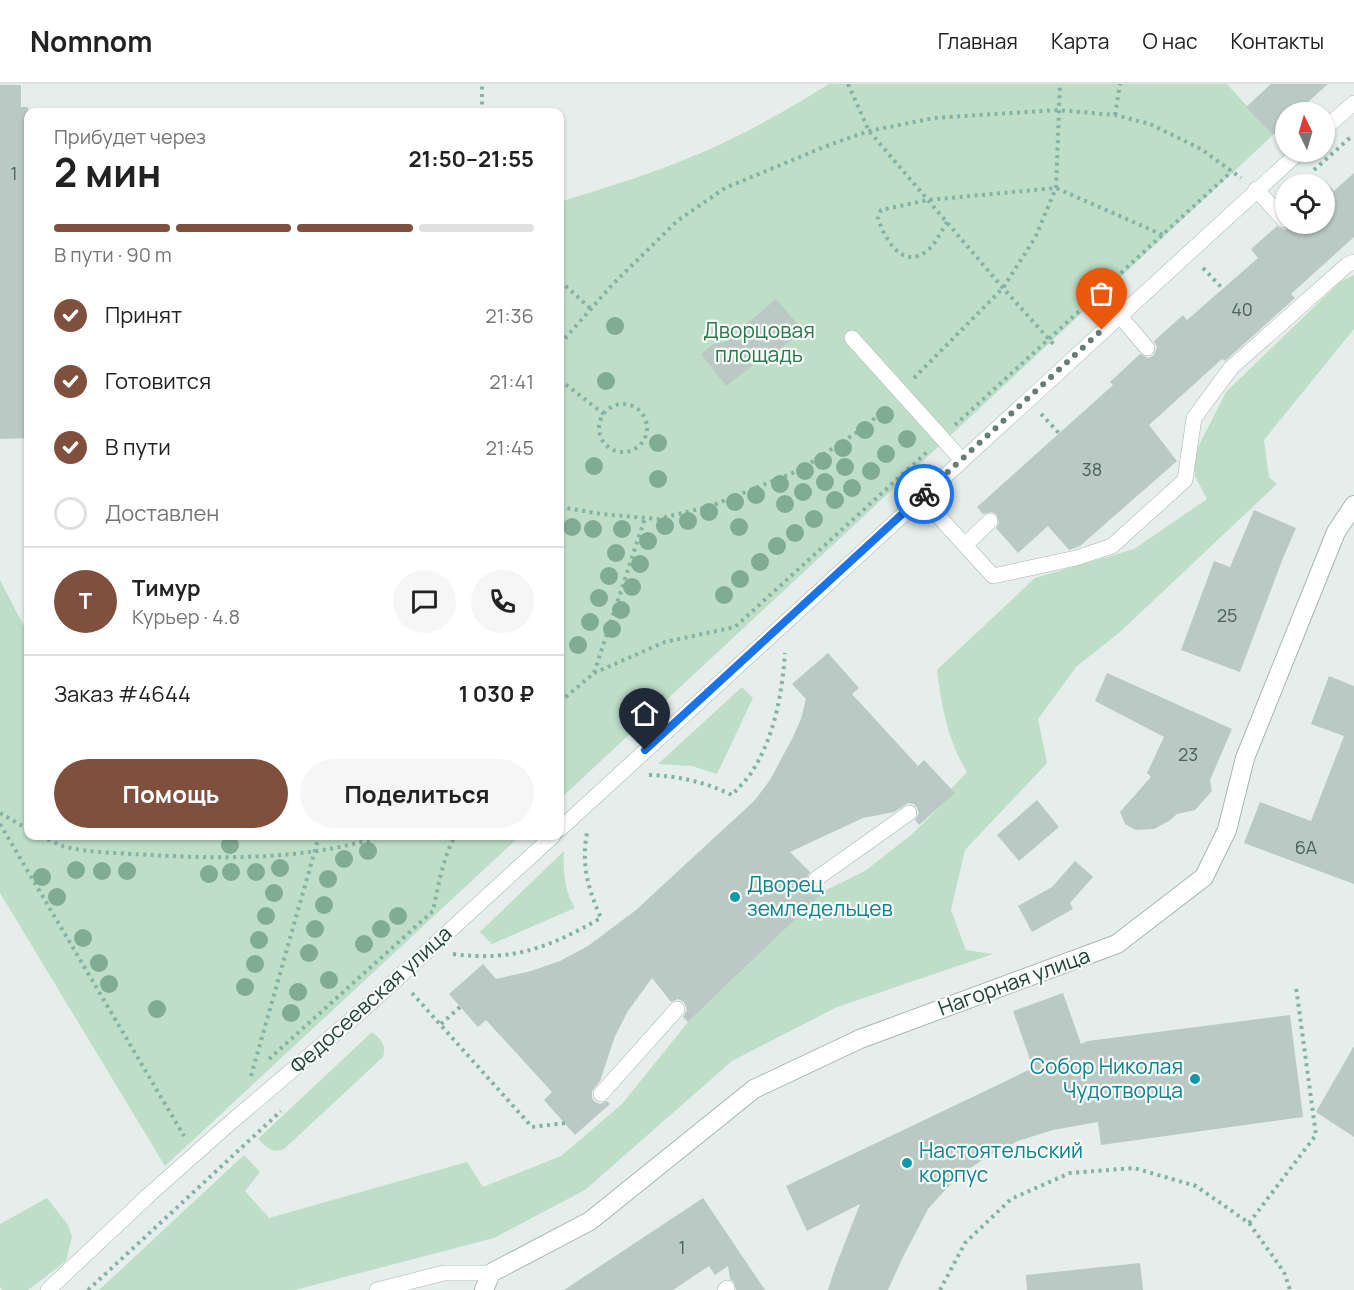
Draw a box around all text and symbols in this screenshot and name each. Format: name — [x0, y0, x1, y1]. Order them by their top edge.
text: Nomnom — [30, 22, 152, 60]
text: Главная — [938, 27, 1018, 55]
text: Карта — [1051, 27, 1109, 55]
text: О нас — [1142, 27, 1198, 55]
text: Контакты — [1231, 27, 1324, 55]
north arrow — [1275, 102, 1335, 162]
map controls — [1275, 102, 1335, 234]
text: Прибудет через — [54, 123, 206, 150]
text: 21:50–21:55 — [408, 144, 534, 174]
text: 2 мин — [54, 145, 161, 199]
house number: 1 — [10, 161, 18, 185]
button: locate — [1275, 174, 1335, 234]
text: В пути · 90 m — [54, 241, 172, 268]
pin — [1076, 268, 1127, 330]
icon: bag — [1085, 277, 1118, 310]
house number: 40 — [1231, 297, 1253, 321]
icon: check — [54, 299, 87, 332]
text: Принят — [105, 300, 182, 330]
text: 21:36 — [485, 302, 534, 329]
park label: Дворцовая площадь — [703, 316, 815, 368]
icon: check — [54, 365, 87, 398]
text: Готовится — [105, 366, 211, 396]
text: 21:41 — [489, 368, 534, 395]
icon: check — [54, 431, 87, 464]
text: В пути — [105, 432, 171, 462]
text: 21:45 — [485, 434, 534, 461]
house number: 38 — [1082, 457, 1102, 481]
courier — [894, 464, 954, 524]
icon: bike — [908, 478, 941, 511]
text: Доставлен — [105, 498, 219, 528]
button: chat — [393, 570, 456, 633]
button: phone — [471, 570, 534, 633]
text: Тимур — [132, 573, 201, 603]
text: Т — [79, 586, 92, 616]
text: Курьер · 4.8 — [132, 603, 240, 630]
house number: 25 — [1217, 603, 1237, 627]
text: Заказ #4644 — [54, 679, 191, 709]
text: 1 030 ₽ — [459, 679, 534, 709]
pin — [619, 688, 670, 750]
icon: home — [628, 697, 661, 730]
house number: 23 — [1178, 742, 1198, 766]
button: Помощь — [54, 759, 288, 828]
button: Поделиться — [300, 759, 534, 828]
house number: 6А — [1295, 835, 1318, 859]
place label: Дворец земледельцев — [747, 870, 893, 922]
marker: Дворец земледельцев — [728, 890, 742, 904]
street label: Федосеевская улица — [284, 919, 457, 1079]
street label: Нагорная улица — [934, 941, 1093, 1022]
place label: Собор Николая Чудотворца — [1030, 1052, 1183, 1104]
marker: Собор Николая Чудотворца — [1188, 1072, 1202, 1086]
place label: Настоятельский корпус — [919, 1136, 1083, 1188]
marker: Настоятельский корпус — [900, 1156, 914, 1170]
house number: 1 — [678, 1235, 686, 1259]

